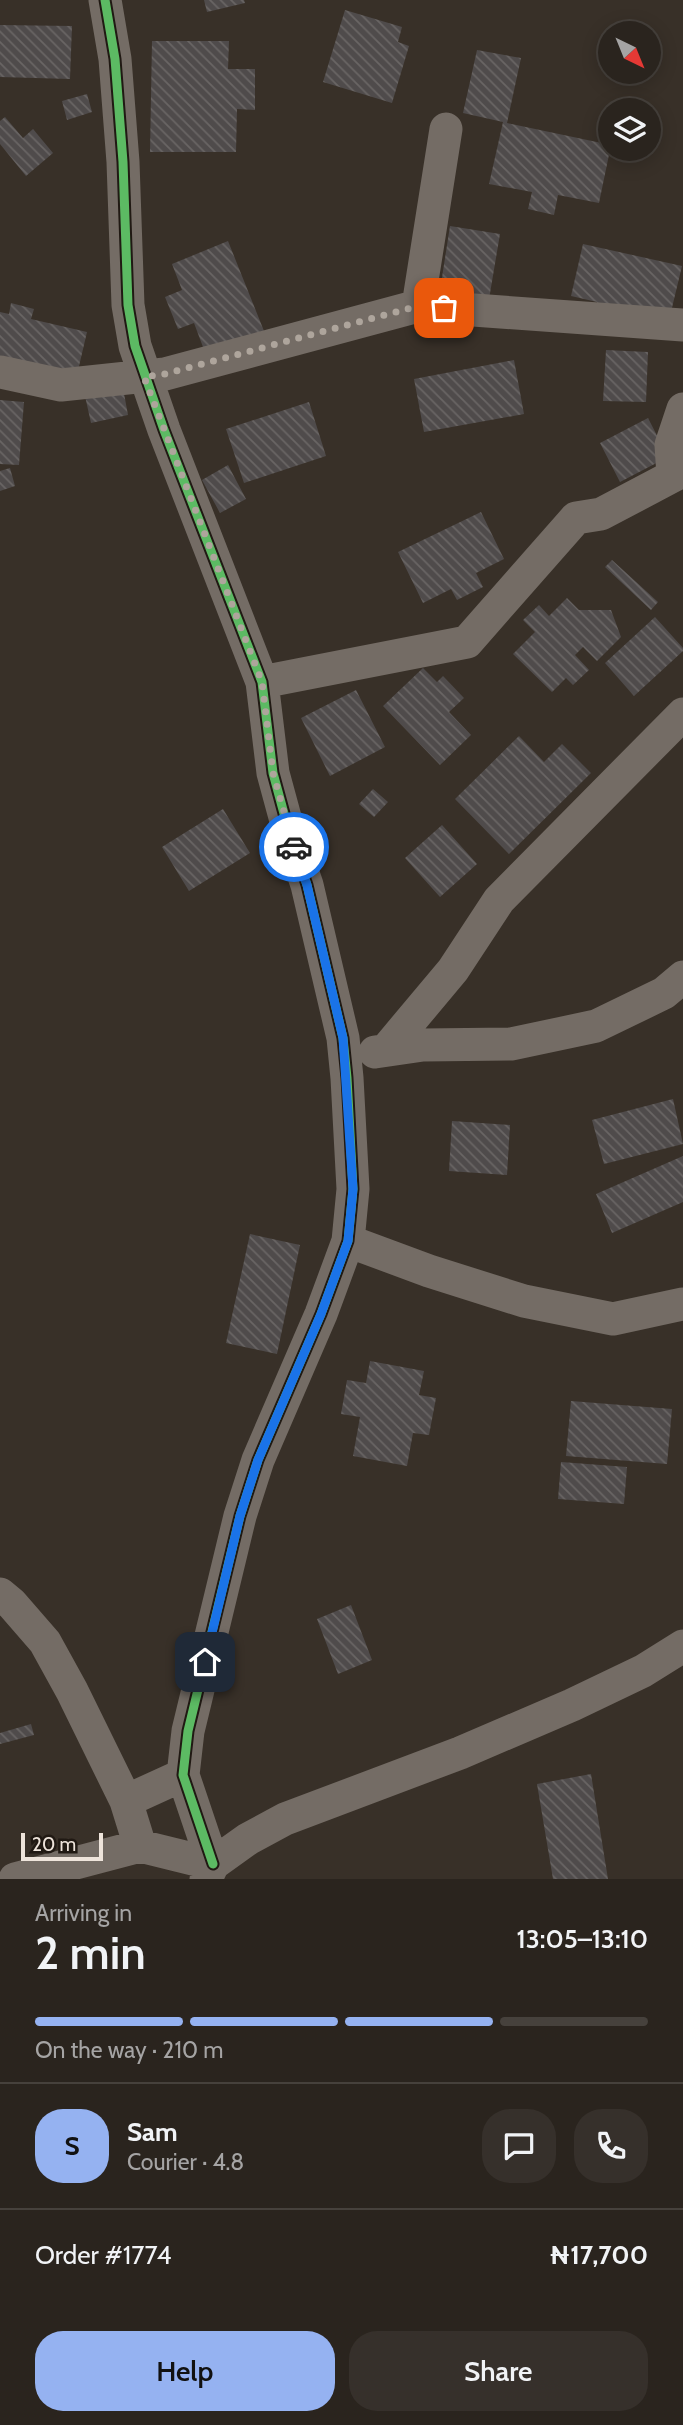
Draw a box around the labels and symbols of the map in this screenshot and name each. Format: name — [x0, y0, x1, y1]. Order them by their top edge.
north arrow — [598, 21, 662, 84]
pin — [414, 278, 474, 338]
courier — [259, 812, 329, 882]
pin — [175, 1632, 235, 1692]
scale bar — [21, 1830, 103, 1862]

